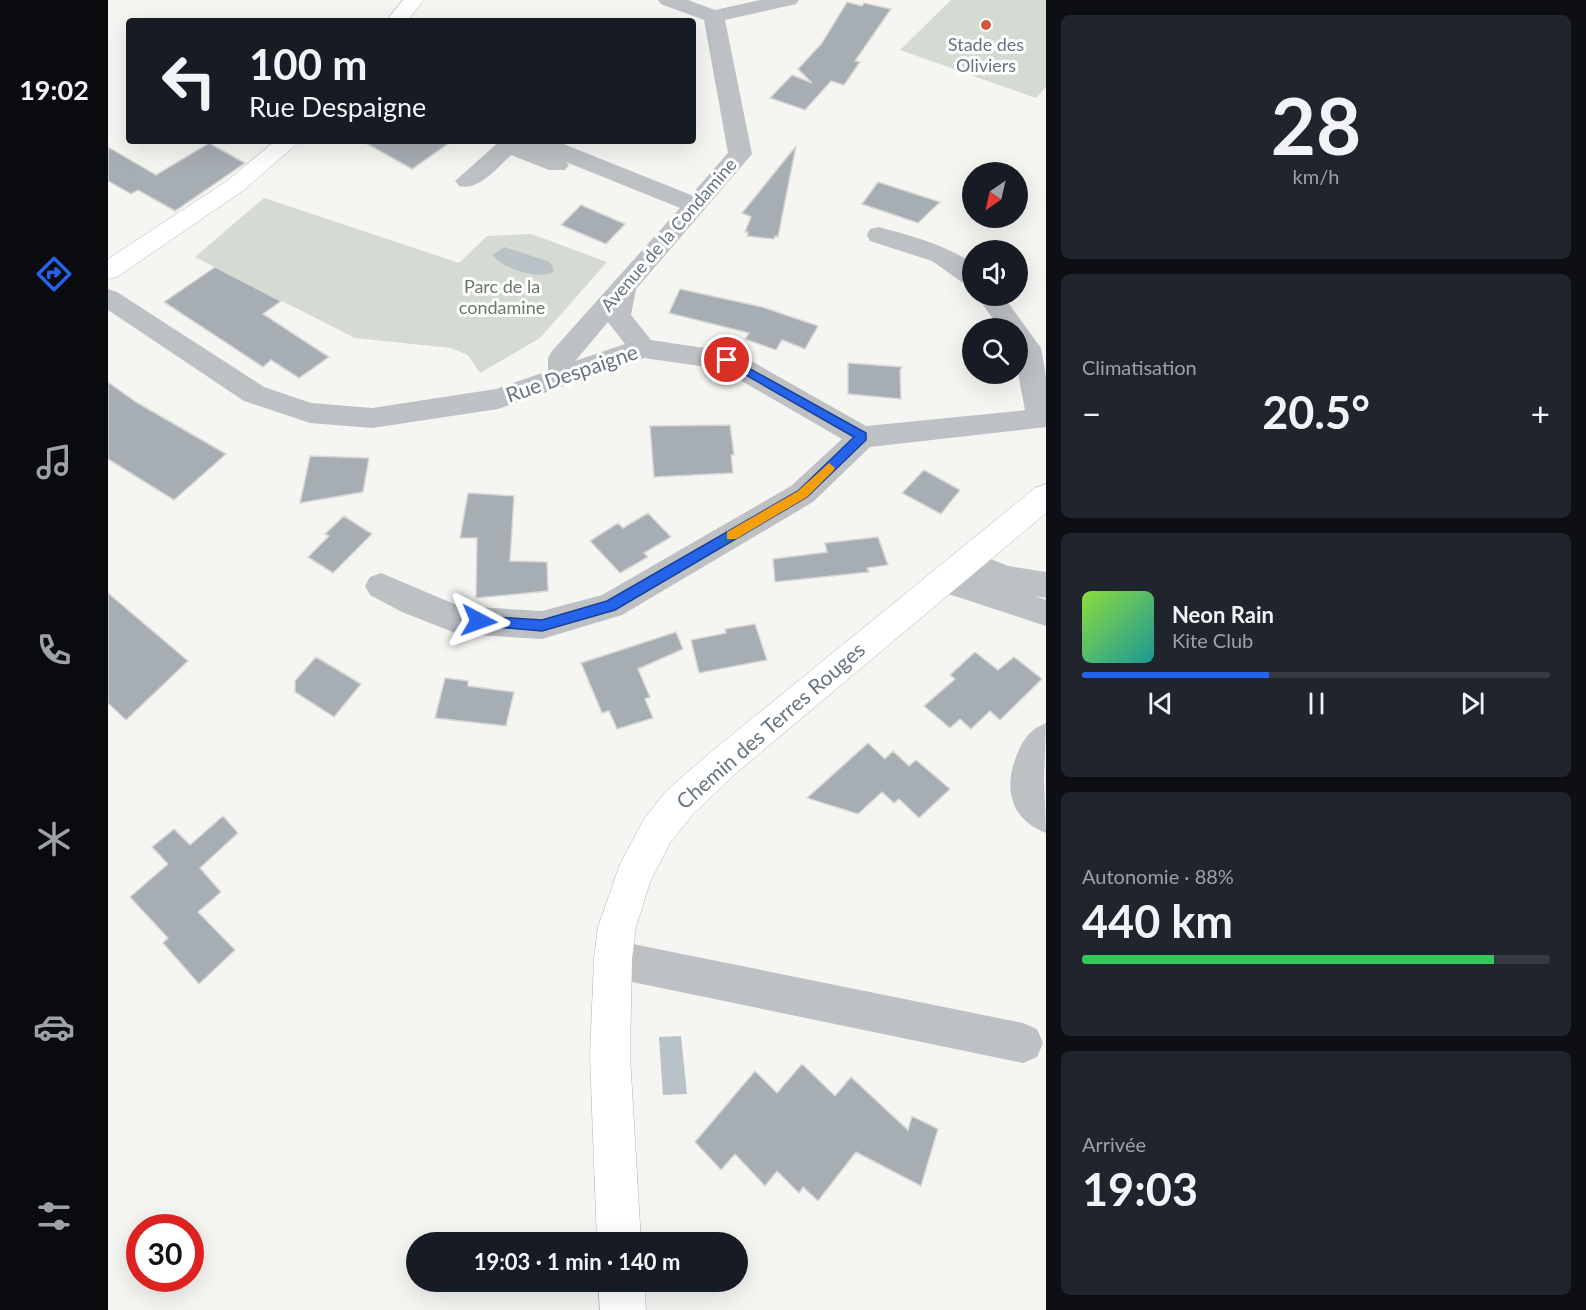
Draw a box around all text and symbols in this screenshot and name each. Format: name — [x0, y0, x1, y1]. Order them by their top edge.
marker: Stade des Oliviers — [979, 18, 993, 32]
place label: Stade des Oliviers — [948, 33, 1024, 76]
text: 100 m — [249, 39, 367, 89]
icon: left — [150, 42, 228, 120]
text: 19:02 — [19, 73, 89, 106]
text: 28 — [1271, 78, 1361, 172]
text: Rue Despaigne — [249, 90, 426, 123]
street label: Avenue de la Condamine — [596, 153, 741, 316]
north arrow — [962, 162, 1028, 228]
map controls — [962, 162, 1028, 384]
text: km/h — [1293, 164, 1339, 188]
button: sound — [962, 240, 1028, 306]
icon: directions — [33, 253, 75, 295]
park label: Parc de la condamine — [459, 275, 545, 318]
button: search — [962, 318, 1028, 384]
pin — [701, 334, 752, 385]
street label: Rue Despaigne — [502, 338, 641, 407]
icon: arrive — [710, 343, 743, 376]
text: Climatisation — [1082, 355, 1197, 379]
text: 20.5° — [1262, 385, 1370, 439]
text: − — [1082, 393, 1101, 433]
text: + — [1531, 393, 1550, 433]
icon: music — [33, 441, 75, 483]
position arrow — [447, 589, 511, 653]
text: Neon Rain — [1172, 601, 1274, 628]
text: Kite Club — [1172, 628, 1253, 652]
icon: phone — [33, 629, 75, 671]
street label: Chemin des Terres Rouges — [671, 636, 869, 813]
icon: previous — [1144, 687, 1177, 720]
icon: pause — [1300, 687, 1333, 720]
icon: next — [1456, 687, 1489, 720]
icon: climate — [33, 818, 75, 860]
text: Autonomie · 88% — [1082, 864, 1234, 888]
text: 440 km — [1082, 894, 1233, 948]
icon: car — [33, 1006, 75, 1048]
text: Arrivée — [1082, 1132, 1146, 1156]
text: 19:03 — [1082, 1162, 1198, 1216]
icon: filters — [33, 1195, 75, 1237]
speed limit sign: 30 — [126, 1214, 204, 1292]
text: 19:03 · 1 min · 140 m — [474, 1248, 680, 1275]

